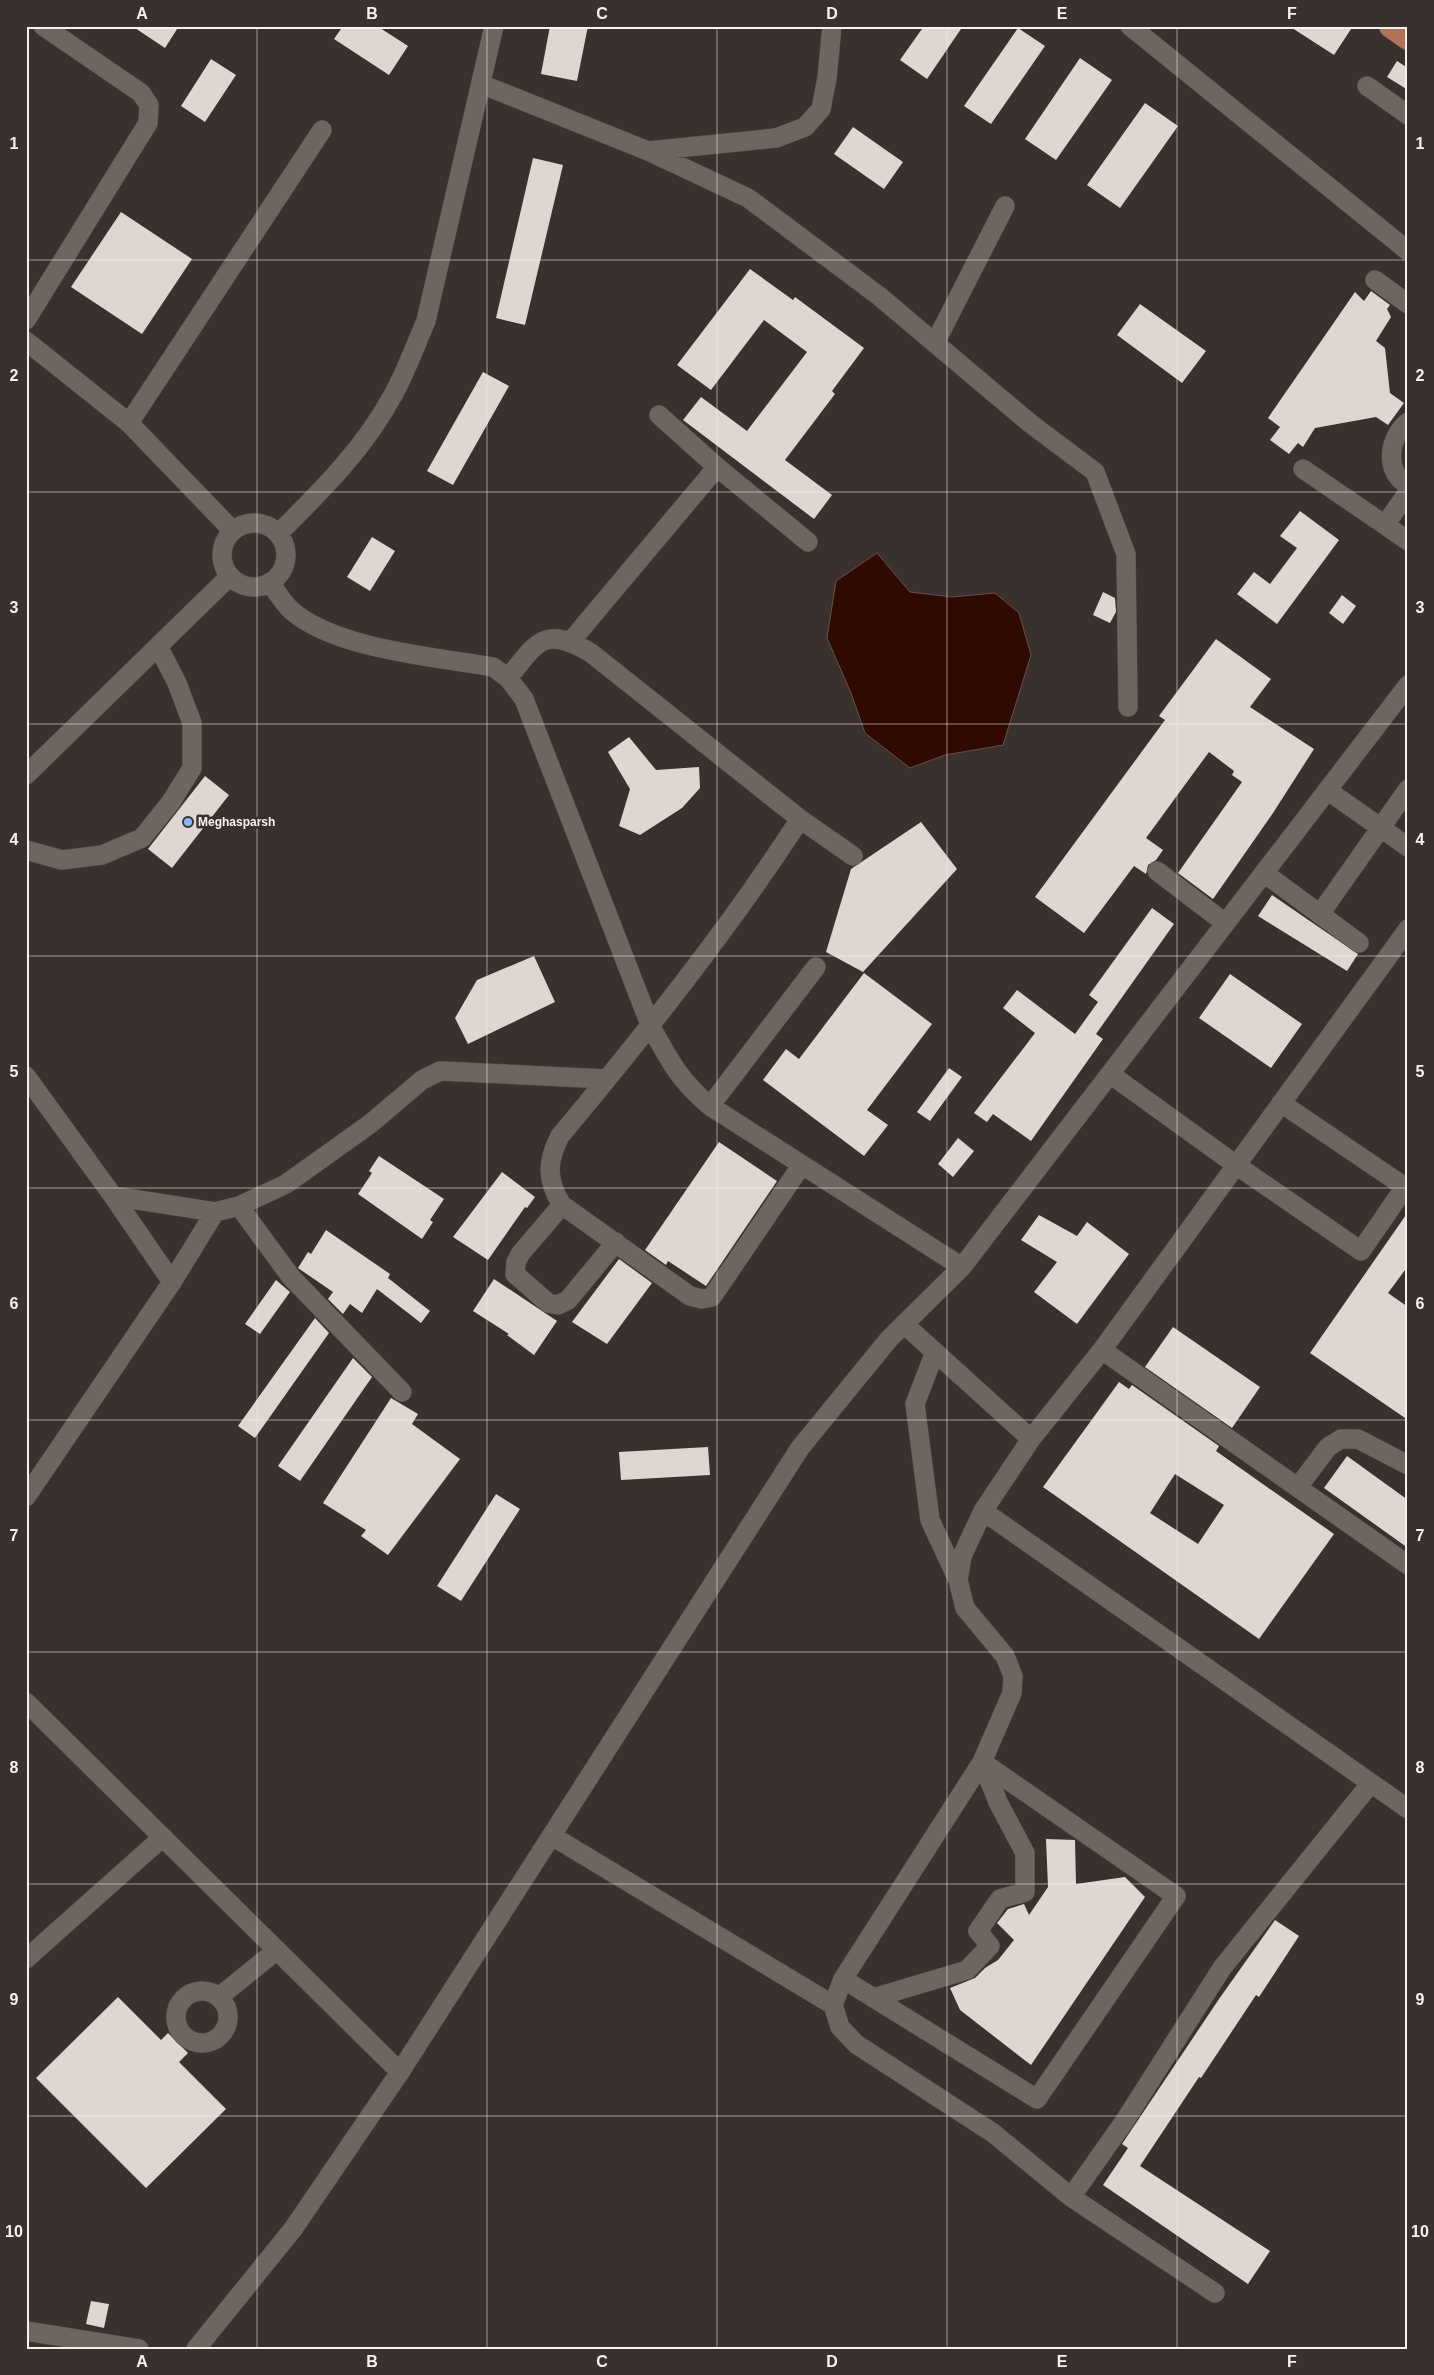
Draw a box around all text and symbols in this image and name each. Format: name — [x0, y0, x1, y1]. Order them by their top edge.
text: A — [136, 5, 148, 22]
text: B — [366, 5, 378, 22]
text: C — [596, 5, 608, 22]
text: D — [826, 5, 838, 22]
text: E — [1057, 5, 1068, 22]
text: F — [1287, 5, 1297, 22]
text: 1 — [10, 135, 19, 152]
text: 1 — [1416, 135, 1425, 152]
text: 2 — [10, 367, 19, 384]
text: 2 — [1416, 367, 1425, 384]
text: 3 — [10, 599, 19, 616]
text: 3 — [1416, 599, 1425, 616]
place label: Meghasparsh — [198, 815, 275, 829]
marker: Meghasparsh — [182, 816, 194, 828]
text: 4 — [10, 831, 19, 848]
text: 4 — [1416, 831, 1425, 848]
text: 5 — [10, 1063, 19, 1080]
text: 5 — [1416, 1063, 1425, 1080]
text: 6 — [10, 1295, 19, 1312]
text: 6 — [1416, 1295, 1425, 1312]
text: 7 — [10, 1527, 19, 1544]
text: 7 — [1416, 1527, 1425, 1544]
text: 8 — [10, 1759, 19, 1776]
text: 8 — [1416, 1759, 1425, 1776]
text: 9 — [10, 1991, 19, 2008]
text: 9 — [1416, 1991, 1425, 2008]
text: 10 — [5, 2223, 23, 2240]
text: 10 — [1411, 2223, 1429, 2240]
text: A — [136, 2353, 148, 2370]
text: B — [366, 2353, 378, 2370]
text: C — [596, 2353, 608, 2370]
text: D — [826, 2353, 838, 2370]
text: E — [1057, 2353, 1068, 2370]
text: F — [1287, 2353, 1297, 2370]

